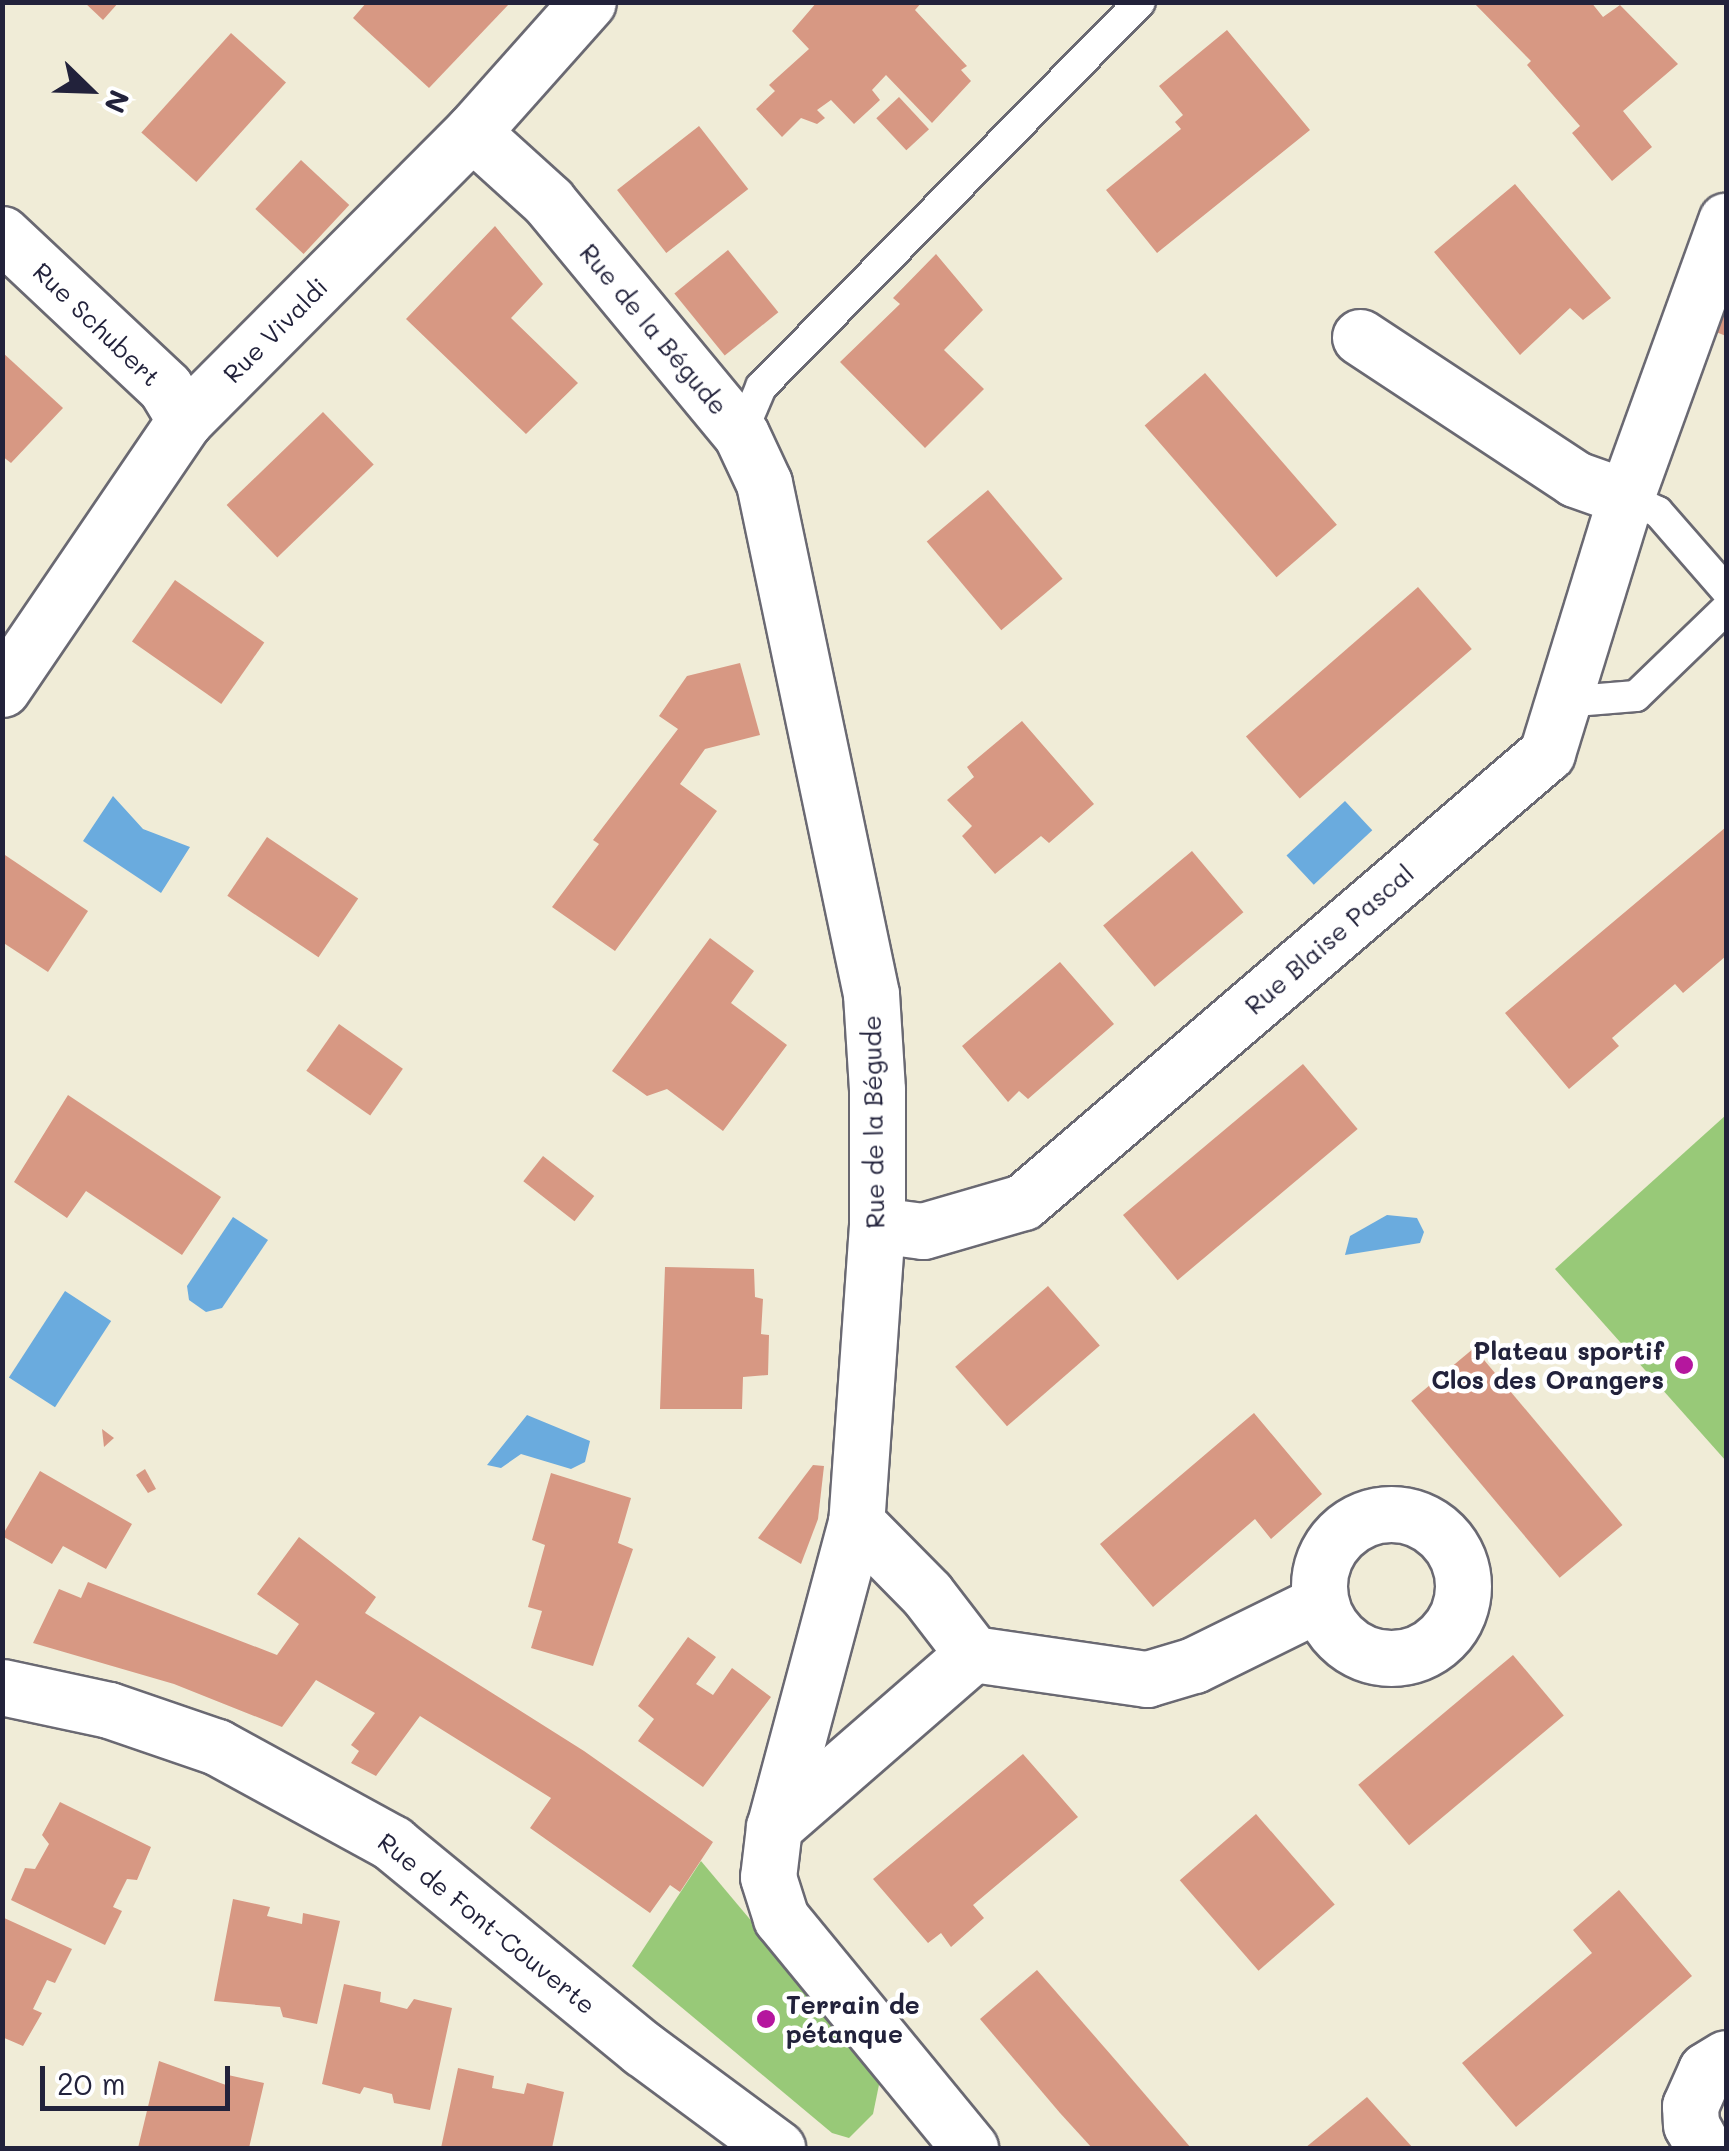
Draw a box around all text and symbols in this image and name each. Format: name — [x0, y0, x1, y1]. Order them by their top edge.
north arrow — [40, 40, 140, 140]
text: N — [97, 85, 138, 119]
street label: Rue de la Bégude — [574, 238, 734, 420]
street label: Rue Schubert — [27, 256, 167, 392]
street label: Rue Vivaldi — [216, 271, 334, 389]
street label: Rue Blaise Pascal — [1239, 858, 1419, 1020]
street label: Rue de la Bégude — [856, 1015, 890, 1229]
place label: Plateau sportif Clos des Orangers — [1431, 1336, 1664, 1395]
marker: Plateau sportif Clos des Orangers — [1673, 1354, 1695, 1376]
street label: Rue de Font-Couverte — [372, 1826, 602, 2020]
place label: Terrain de pétanque — [786, 1990, 920, 2049]
marker: Terrain de pétanque — [755, 2008, 777, 2030]
scale bar — [45, 2046, 235, 2108]
text: 20 m — [57, 2063, 126, 2103]

